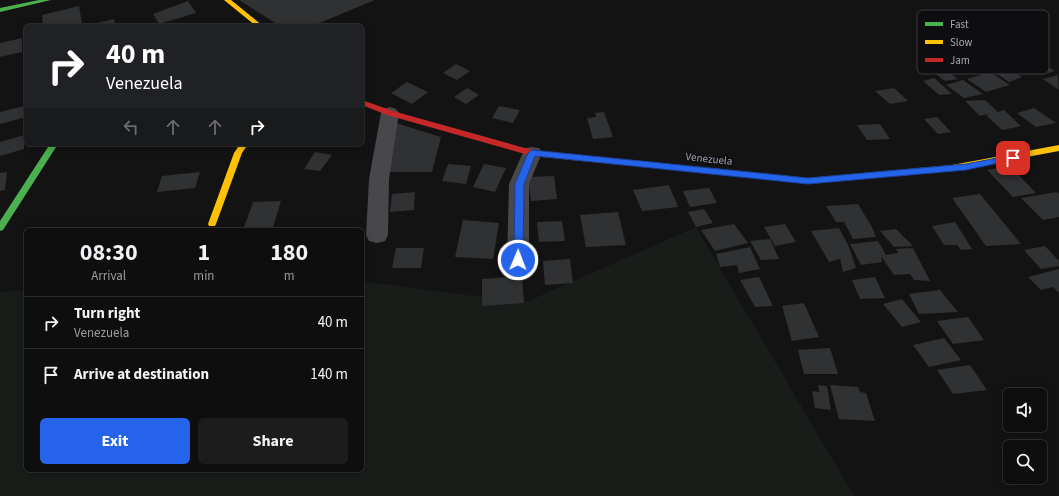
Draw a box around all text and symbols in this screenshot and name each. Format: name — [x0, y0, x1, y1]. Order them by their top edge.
legend — [917, 10, 1049, 74]
text: Fast — [950, 17, 969, 32]
text: 40 m — [106, 34, 165, 74]
text: Slow — [950, 35, 973, 50]
icon: right — [40, 40, 92, 92]
text: Jam — [950, 53, 970, 68]
text: Venezuela — [106, 71, 183, 96]
icon: left — [120, 116, 142, 138]
icon: ahead — [162, 116, 184, 138]
icon: ahead — [204, 116, 226, 138]
icon: right — [246, 116, 268, 138]
pin — [996, 141, 1030, 175]
icon: arrive — [1002, 147, 1024, 169]
street label: Venezuela — [685, 149, 733, 169]
text: 08:30 — [80, 235, 138, 270]
text: 1 — [198, 235, 210, 270]
text: 180 — [270, 235, 308, 270]
position arrow — [497, 239, 539, 281]
text: Arrival — [91, 267, 126, 285]
text: min — [193, 267, 214, 285]
text: m — [284, 267, 295, 285]
text: Turn right — [74, 303, 140, 324]
icon: right — [40, 312, 62, 334]
text: 40 m — [318, 312, 348, 333]
text: Venezuela — [74, 324, 129, 342]
icon: arrive — [40, 364, 62, 386]
text: Arrive at destination — [74, 364, 209, 385]
text: 140 m — [310, 364, 348, 385]
map controls — [1003, 388, 1047, 484]
button: sound — [1003, 388, 1047, 432]
button: Exit — [40, 418, 190, 464]
button: Share — [198, 418, 348, 464]
button: search — [1003, 440, 1047, 484]

